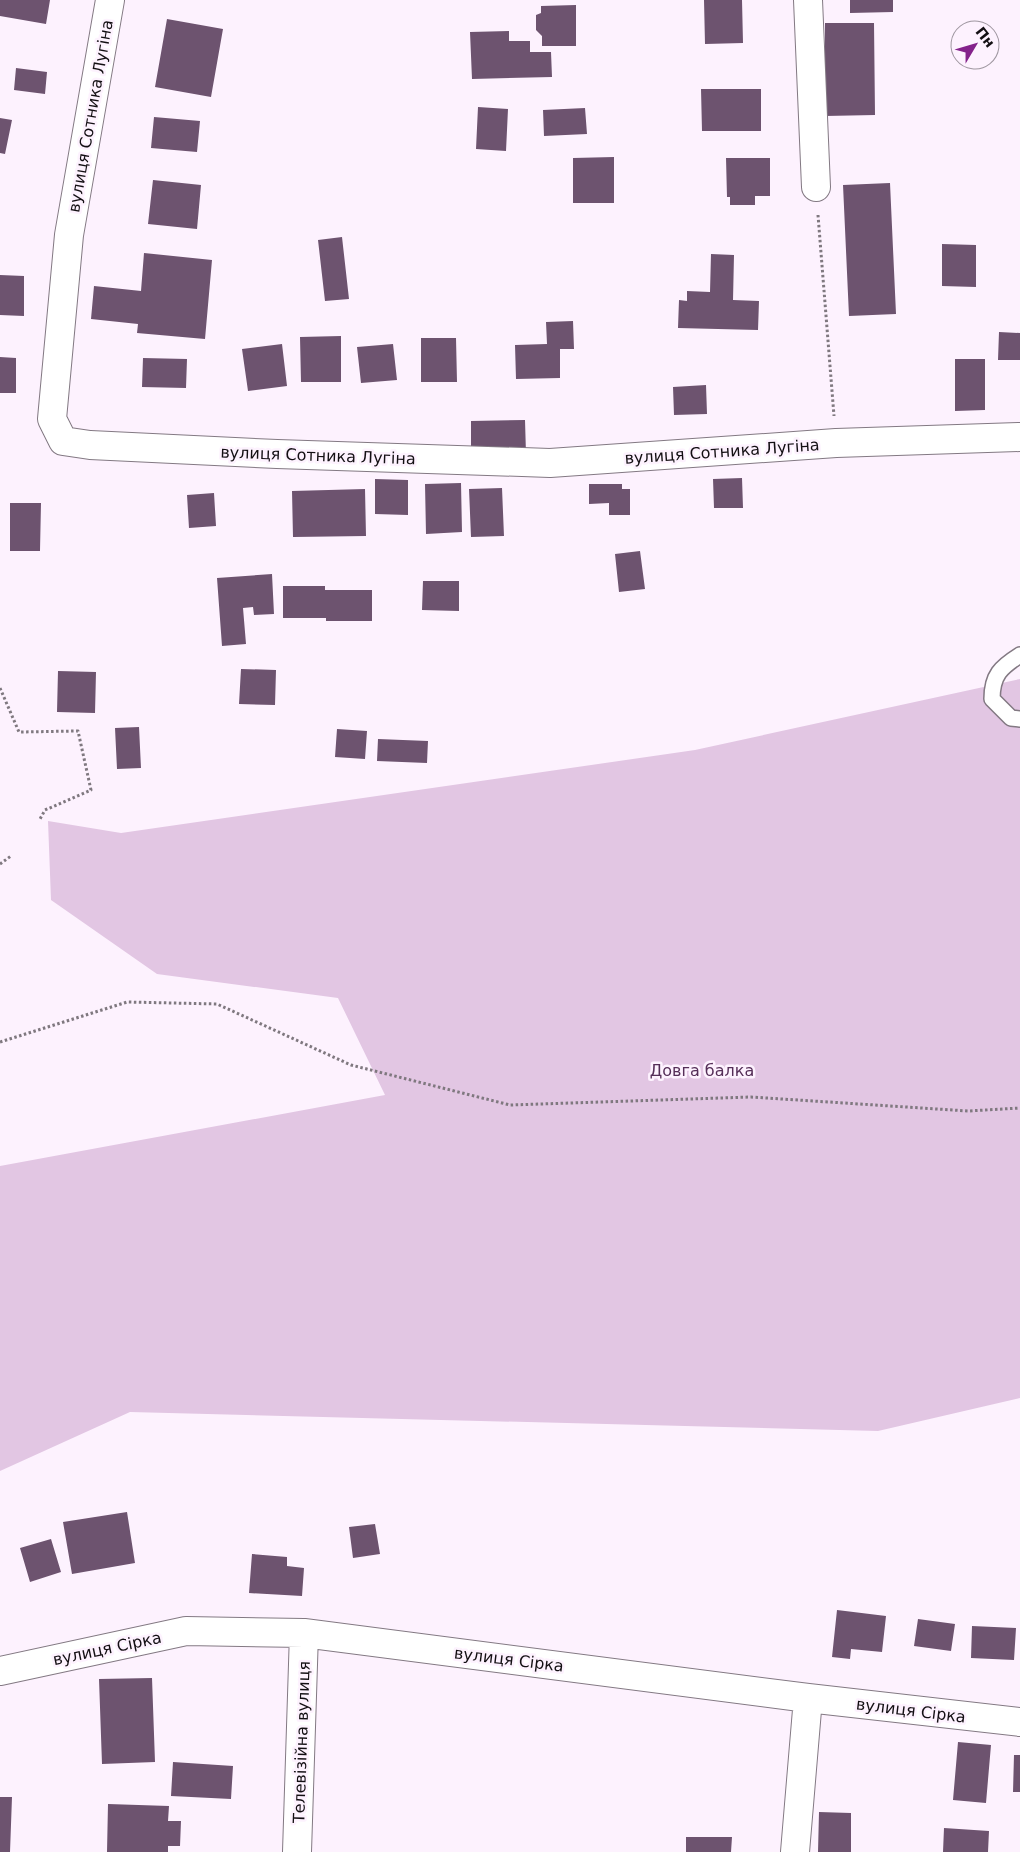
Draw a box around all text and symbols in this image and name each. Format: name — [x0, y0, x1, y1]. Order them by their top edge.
street label: вулиця Сотника Лугіна — [64, 18, 117, 214]
north arrow — [950, 20, 1000, 70]
text: Пн — [972, 24, 998, 50]
street label: вулиця Сотника Лугіна — [624, 435, 820, 468]
street label: вулиця Сотника Лугіна — [220, 443, 416, 468]
park label: Довга балка — [650, 1061, 754, 1080]
street label: вулиця Сірка — [51, 1628, 163, 1669]
street label: вулиця Сірка — [453, 1643, 565, 1676]
street label: Телевізійна вулиця — [289, 1661, 314, 1824]
street label: вулиця Сірка — [855, 1694, 967, 1727]

